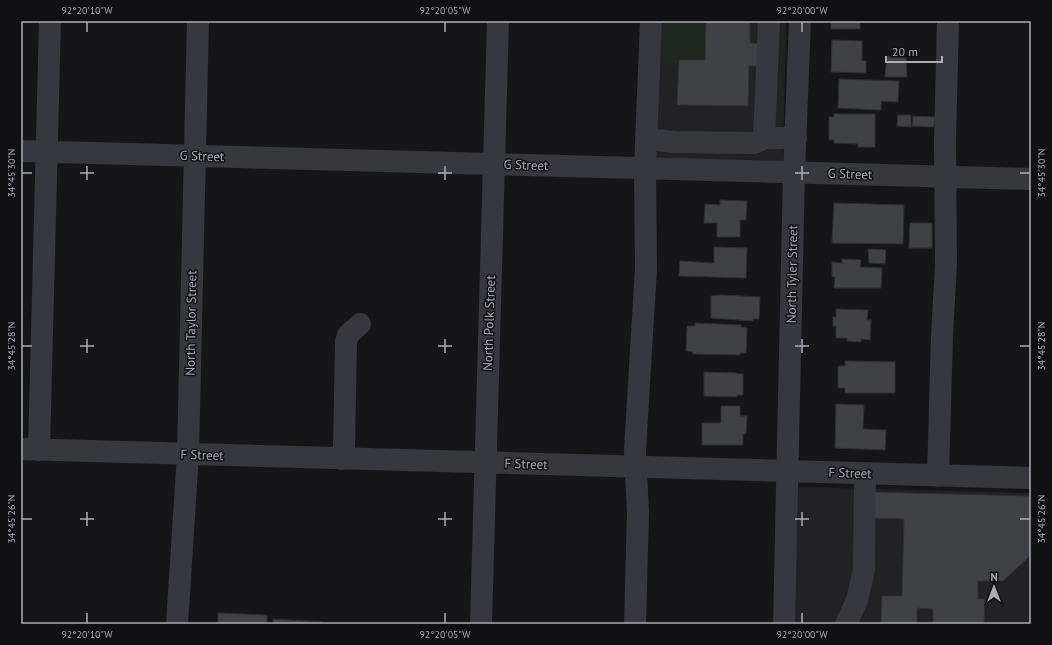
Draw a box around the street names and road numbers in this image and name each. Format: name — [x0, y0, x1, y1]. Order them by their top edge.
street label: G Street — [179, 147, 225, 165]
street label: G Street — [503, 156, 549, 174]
street label: G Street — [827, 165, 873, 183]
street label: North Tyler Street — [783, 224, 801, 323]
street label: North Taylor Street — [182, 270, 200, 376]
street label: North Polk Street — [479, 274, 499, 371]
street label: F Street — [180, 446, 225, 464]
street label: F Street — [504, 455, 549, 473]
street label: F Street — [828, 464, 873, 482]

